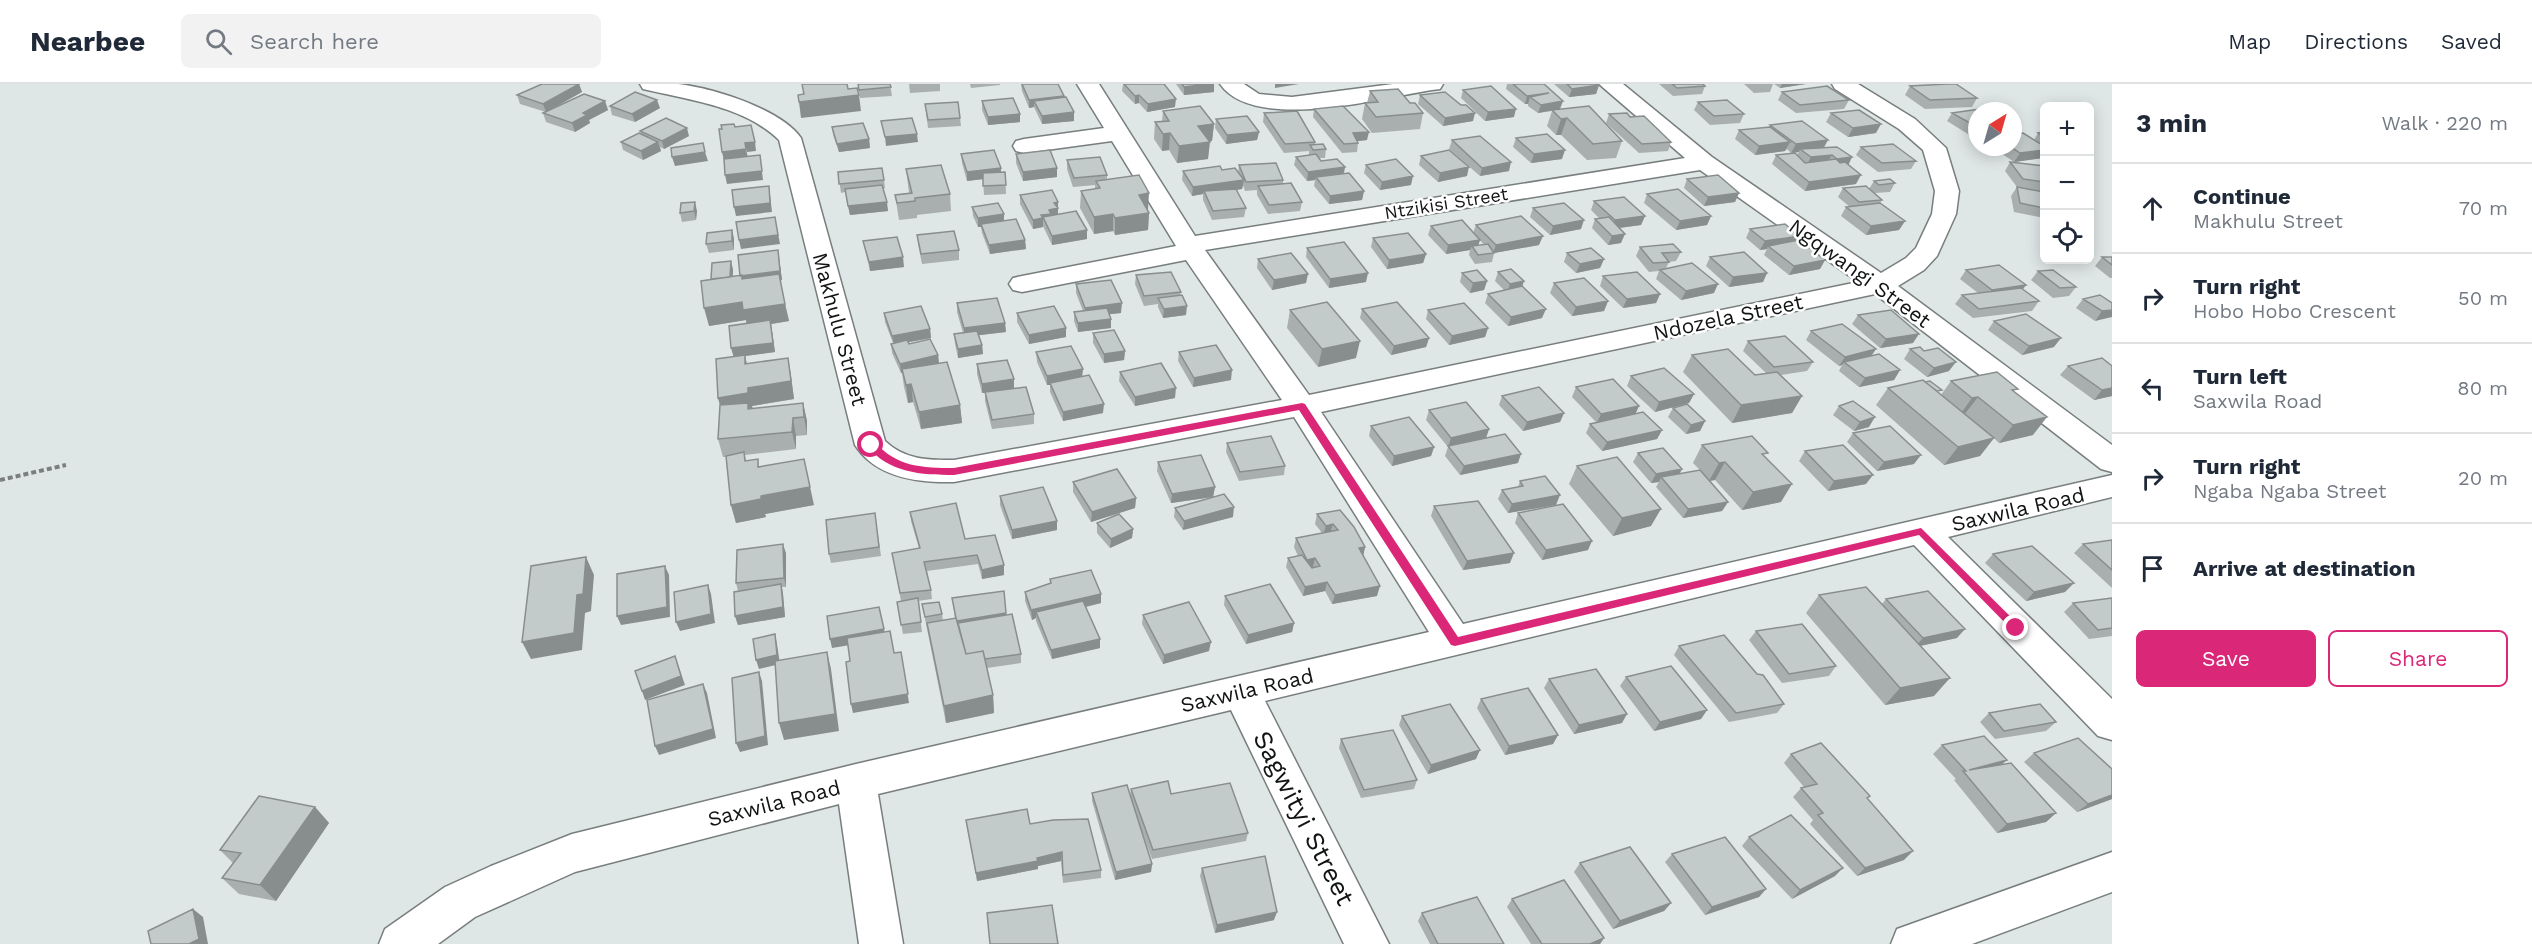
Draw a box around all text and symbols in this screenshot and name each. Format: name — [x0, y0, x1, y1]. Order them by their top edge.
search box — [181, 14, 601, 68]
text: Nearbee — [30, 25, 145, 58]
icon: search — [202, 25, 235, 58]
text: Search here — [250, 29, 379, 54]
text: Map — [2228, 29, 2271, 54]
text: Directions — [2304, 29, 2408, 54]
text: Saved — [2441, 29, 2502, 54]
north arrow — [1968, 102, 2022, 156]
map controls — [2040, 102, 2094, 264]
button: + — [2040, 102, 2094, 156]
text: 3 min — [2136, 108, 2207, 138]
text: Walk · 220 m — [2381, 111, 2508, 135]
button: − — [2040, 156, 2094, 210]
street label: Ntzikisi Street — [1383, 183, 1510, 223]
text: Continue — [2193, 184, 2291, 209]
icon: ahead — [2136, 192, 2169, 225]
text: 70 m — [2459, 196, 2508, 220]
text: Makhulu Street — [2193, 209, 2343, 233]
button: locate — [2040, 210, 2094, 264]
street label: Ngqwangi Street — [1784, 213, 1936, 333]
street label: Makhulu Street — [808, 250, 872, 408]
text: Turn right — [2193, 274, 2300, 299]
icon: right — [2136, 282, 2169, 315]
text: 50 m — [2458, 286, 2508, 310]
street label: Ndozela Street — [1651, 289, 1805, 345]
text: Hobo Hobo Crescent — [2193, 299, 2396, 323]
text: Turn left — [2193, 364, 2287, 389]
icon: left — [2136, 372, 2169, 405]
text: 80 m — [2457, 376, 2508, 400]
text: Saxwila Road — [2193, 389, 2322, 413]
route start — [857, 431, 883, 457]
text: Turn right — [2193, 454, 2300, 479]
icon: right — [2136, 462, 2169, 495]
text: 20 m — [2458, 466, 2508, 490]
text: Ngaba Ngaba Street — [2193, 479, 2386, 503]
street label: Saxwila Road — [1949, 482, 2087, 536]
icon: arrive — [2136, 552, 2169, 585]
text: Arrive at destination — [2193, 556, 2416, 581]
route end — [2002, 614, 2028, 640]
button: Save — [2136, 630, 2316, 687]
button: Share — [2328, 630, 2508, 687]
street label: Saxwila Road — [1178, 663, 1316, 717]
street label: Sagwityi Street — [1247, 726, 1361, 910]
street label: Saxwila Road — [705, 774, 843, 832]

